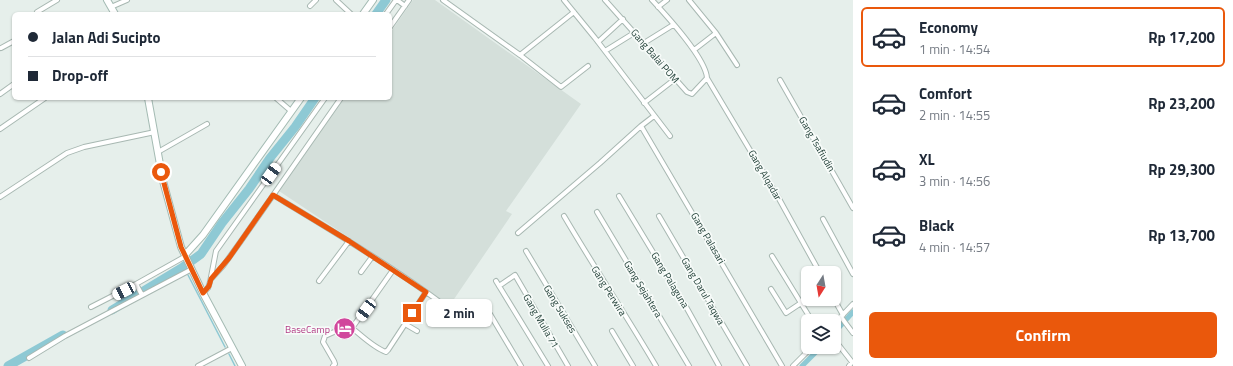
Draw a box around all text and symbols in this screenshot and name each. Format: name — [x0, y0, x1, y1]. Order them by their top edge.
text: Economy — [919, 16, 978, 39]
icon: car — [871, 19, 907, 55]
text: Jalan Adi Sucipto — [52, 26, 160, 49]
street label: Gang Balai POM — [627, 26, 683, 86]
text: Rp 17,200 — [1148, 26, 1215, 49]
text: 1 min · 14:54 — [919, 39, 990, 59]
text: Drop-off — [52, 64, 108, 87]
text: Comfort — [919, 82, 972, 105]
icon: car — [871, 85, 907, 121]
text: Rp 23,200 — [1148, 92, 1215, 115]
text: 2 min · 14:55 — [919, 105, 990, 125]
street label: Gang Tsafiudin — [795, 114, 839, 174]
street label: Gang Alqadar — [744, 147, 786, 204]
text: XL — [919, 148, 935, 171]
icon: car — [871, 151, 907, 187]
text: Rp 29,300 — [1148, 158, 1215, 181]
car — [259, 161, 283, 187]
route start — [152, 163, 170, 181]
text: 3 min · 14:56 — [919, 171, 990, 191]
street label: Gang Palasari — [687, 209, 729, 267]
text: Black — [919, 214, 954, 237]
icon: car — [871, 217, 907, 253]
text: Rp 13,700 — [1148, 224, 1215, 247]
text: 4 min · 14:57 — [919, 237, 990, 257]
street label: Gang Palaguna — [647, 249, 693, 311]
street label: Gang Darul Taqwa — [678, 254, 728, 328]
street label: Gang Sejahtera — [620, 258, 666, 320]
street label: Gang Perwira — [588, 263, 630, 319]
north arrow — [801, 266, 841, 306]
map controls — [801, 266, 841, 354]
car — [111, 280, 137, 302]
street label: Gang Sukses — [540, 282, 580, 336]
street label: Gang Mulia 71 — [519, 291, 563, 351]
car — [354, 297, 378, 323]
callout: 2 min — [426, 299, 492, 327]
text: 2 min — [443, 303, 475, 323]
route end — [403, 304, 421, 322]
button: Confirm — [869, 312, 1217, 358]
button: layers — [801, 314, 841, 354]
hotel icon: BaseCamp — [332, 316, 358, 342]
place label: BaseCamp — [285, 322, 330, 337]

